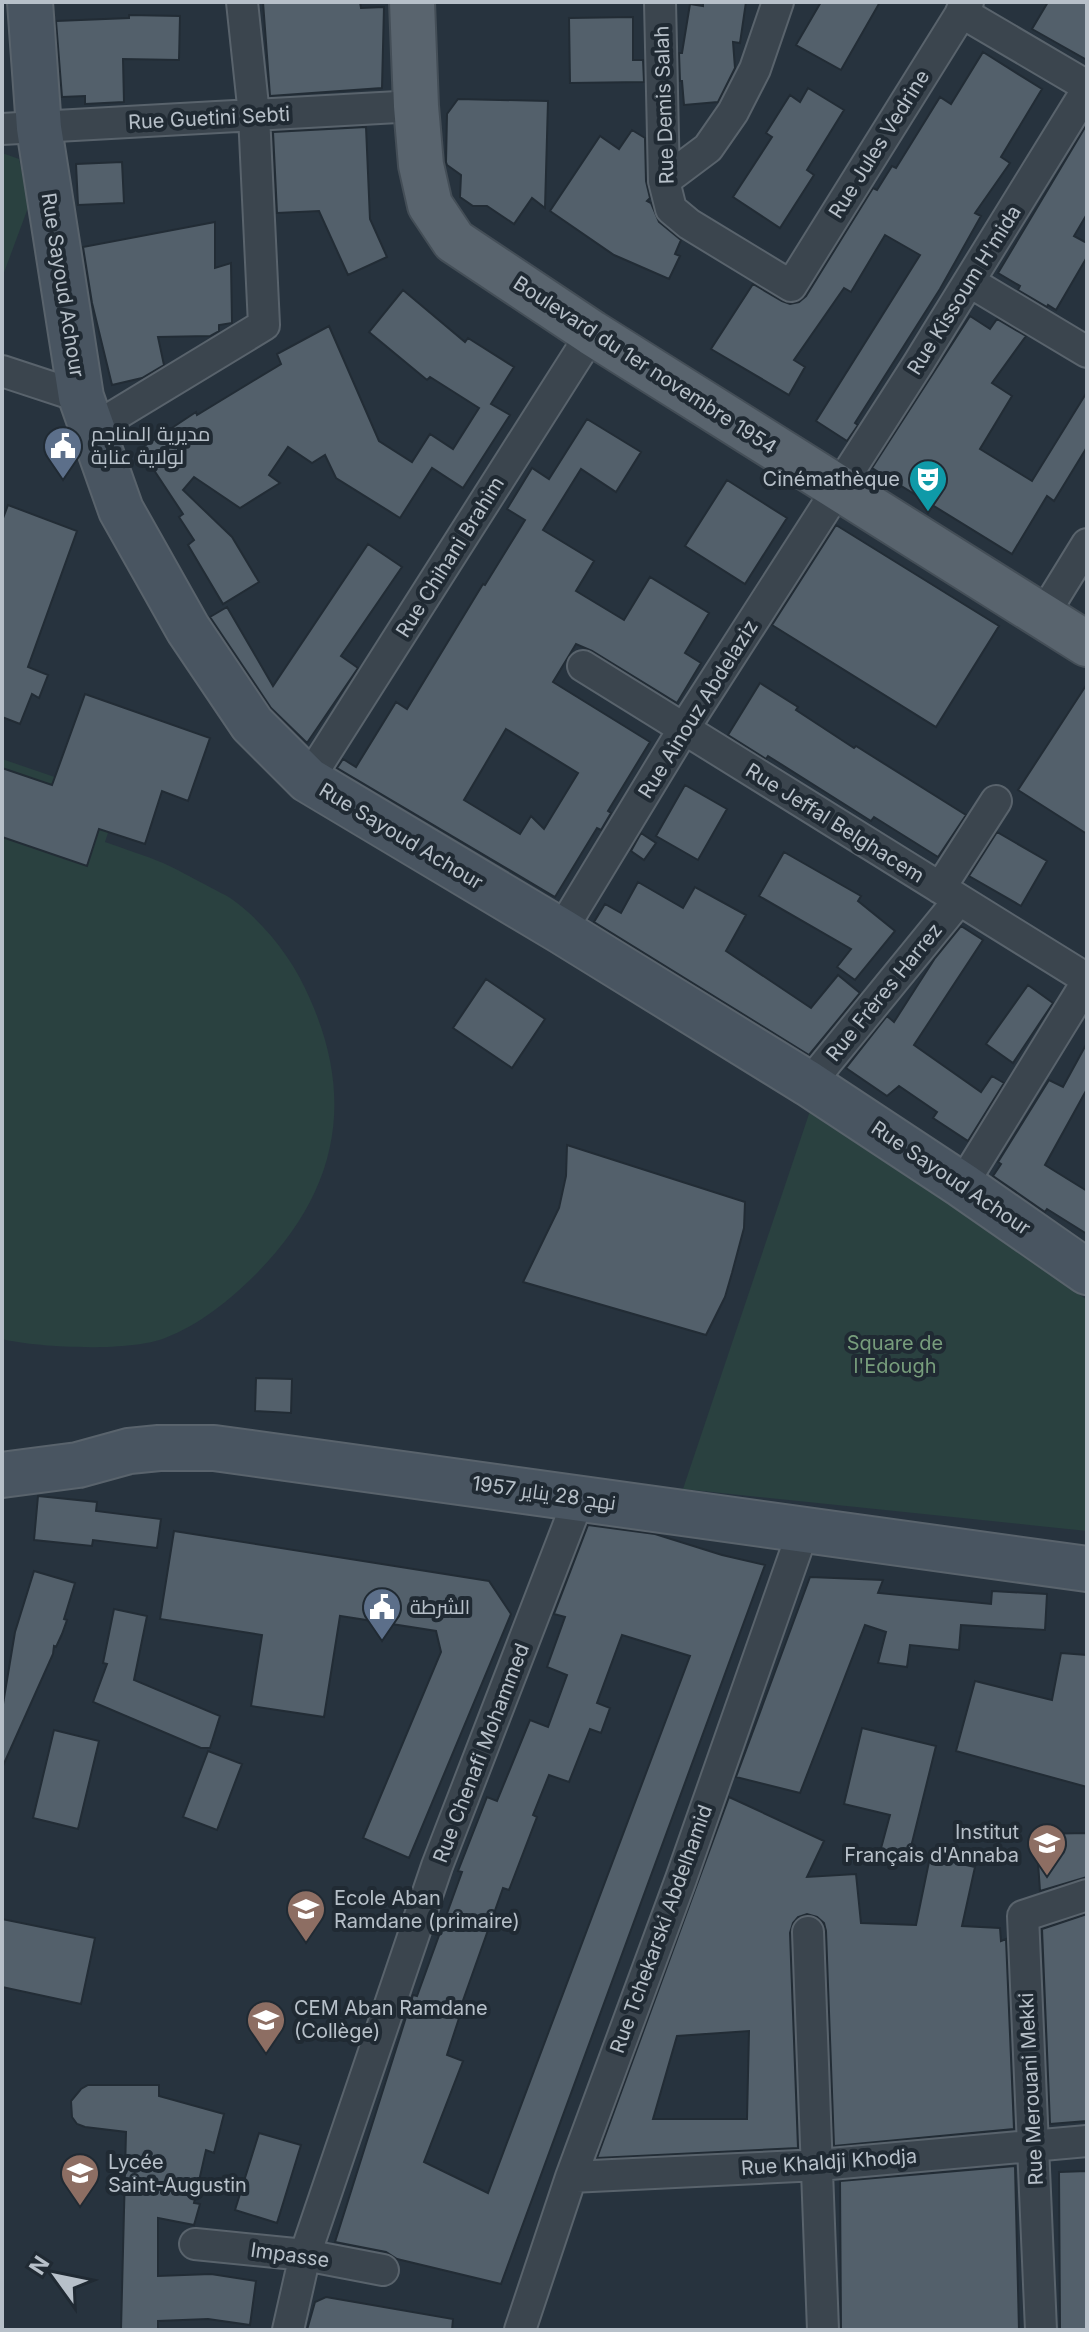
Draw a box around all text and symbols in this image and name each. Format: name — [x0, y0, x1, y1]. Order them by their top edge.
street label: Rue Demis Salah — [649, 25, 679, 185]
street label: Rue Jules Vedrine — [824, 65, 934, 223]
street label: Rue Guetini Sebti — [127, 102, 291, 134]
street label: Rue Sayoud Achour — [37, 191, 90, 380]
street label: Rue Kissoum H'mida — [902, 201, 1026, 379]
street label: Boulevard du 1er novembre 1954 — [509, 271, 781, 459]
place label: مديرية المناجم لولاية عنابة — [91, 422, 210, 469]
public building icon: مديرية المناجم لولاية عنابة — [42, 425, 84, 480]
theatre icon: Cinémathèque — [907, 458, 949, 513]
place label: Cinémathèque — [763, 467, 900, 491]
street label: Rue Chihani Brahim — [391, 472, 509, 642]
street label: Rue Ainouz Abdelaziz — [633, 615, 763, 803]
street label: Rue Jeffal Belghacem — [741, 758, 929, 888]
street label: Rue Sayoud Achour — [315, 778, 488, 895]
street label: Rue Frères Harrez — [821, 918, 947, 1066]
street label: Rue Sayoud Achour — [867, 1116, 1035, 1240]
park label: Square de l'Edough — [847, 1331, 943, 1378]
street label: نهج 28 يناير 1957 — [470, 1471, 617, 1517]
public building icon: الشرطة — [361, 1586, 403, 1641]
place label: الشرطة — [410, 1595, 470, 1619]
street label: Rue Chenafi Mohammed — [428, 1640, 534, 1866]
street label: Rue Tchekarski Abdelhamid — [605, 1802, 717, 2056]
place label: Institut Français d'Annaba — [844, 1820, 1019, 1867]
school or university icon: Institut Français d'Annaba — [1026, 1822, 1068, 1877]
place label: Ecole Aban Ramdane (primaire) — [334, 1886, 520, 1933]
school or university icon: Ecole Aban Ramdane (primaire) — [285, 1888, 327, 1943]
street label: Rue Merouani Mekki — [1014, 1992, 1048, 2186]
place label: CEM Aban Ramdane (Collège) — [294, 1996, 488, 2043]
school or university icon: CEM Aban Ramdane (Collège) — [245, 1999, 287, 2054]
street label: Rue Khaldji Khodja — [740, 2144, 918, 2180]
place label: Lycée Saint-Augustin — [108, 2150, 247, 2197]
school or university icon: Lycée Saint-Augustin — [59, 2152, 101, 2207]
north arrow — [16, 2236, 96, 2316]
street label: Impasse — [249, 2238, 331, 2272]
text: N — [24, 2251, 55, 2279]

